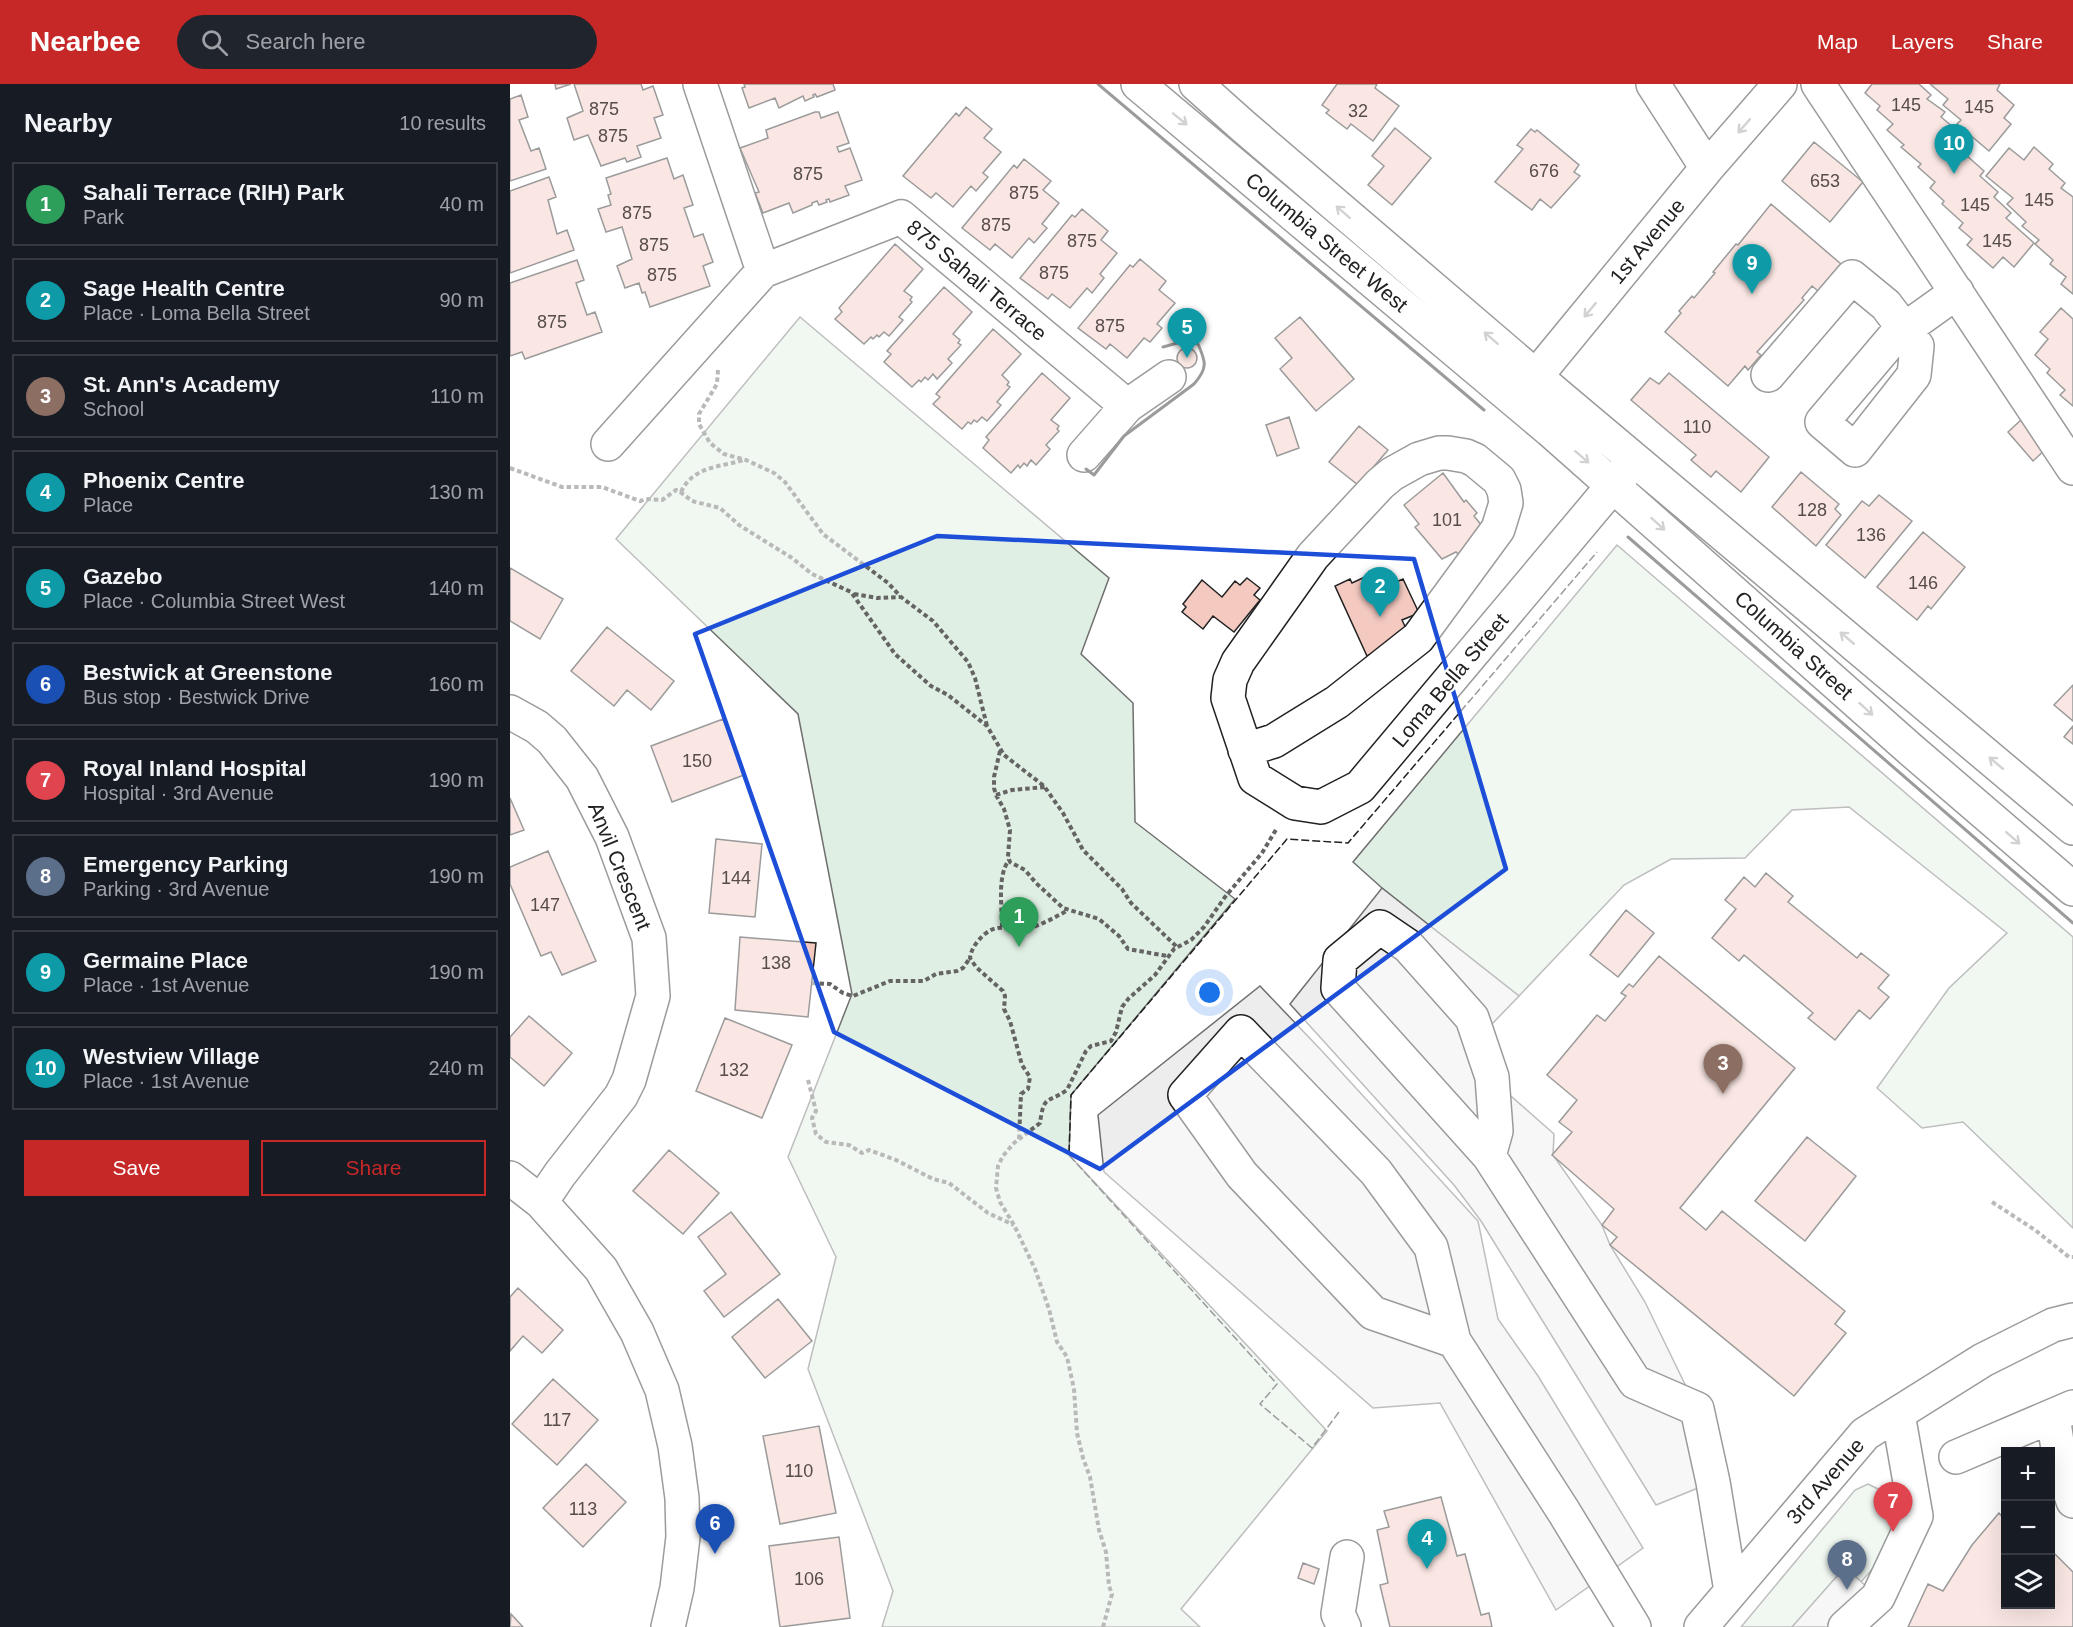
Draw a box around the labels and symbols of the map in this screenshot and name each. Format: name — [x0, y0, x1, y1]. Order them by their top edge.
house number: 145 — [1891, 95, 1921, 115]
house number: 145 — [1964, 97, 1994, 117]
house number: 875 — [589, 99, 619, 119]
house number: 32 — [1348, 101, 1368, 121]
one-way arrow — [1172, 112, 1188, 125]
one-way arrow — [1737, 118, 1751, 133]
pin: 10 — [1934, 124, 1974, 174]
house number: 875 — [598, 126, 628, 146]
house number: 676 — [1529, 161, 1559, 181]
house number: 875 — [793, 164, 823, 184]
street label: Columbia Street West — [1242, 168, 1413, 316]
house number: 653 — [1810, 171, 1840, 191]
house number: 875 — [1009, 183, 1039, 203]
house number: 145 — [2024, 190, 2054, 210]
street label: 1st Avenue — [1605, 194, 1689, 288]
house number: 145 — [1960, 195, 1990, 215]
house number: 875 — [622, 203, 652, 223]
one-way arrow — [1335, 205, 1351, 218]
street label: 875 Sahali Terrace — [903, 215, 1051, 345]
house number: 875 — [981, 215, 1011, 235]
house number: 875 — [1067, 231, 1097, 251]
house number: 145 — [1982, 231, 2012, 251]
house number: 875 — [639, 235, 669, 255]
pin: 9 — [1732, 244, 1772, 294]
house number: 875 — [1039, 263, 1069, 283]
house number: 875 — [647, 265, 677, 285]
one-way arrow — [1583, 302, 1597, 317]
pin: 5 — [1168, 308, 1206, 358]
house number: 875 — [537, 312, 567, 332]
house number: 875 — [1095, 316, 1125, 336]
one-way arrow — [1483, 332, 1499, 345]
house number: 110 — [1683, 417, 1711, 437]
one-way arrow — [1574, 450, 1589, 464]
house number: 128 — [1797, 500, 1827, 520]
house number: 101 — [1432, 510, 1462, 530]
one-way arrow — [1650, 517, 1665, 531]
house number: 136 — [1856, 525, 1886, 545]
pin: 2 — [1360, 568, 1400, 617]
house number: 146 — [1908, 573, 1938, 593]
street label: Columbia Street — [1730, 586, 1858, 704]
street label: Loma Bella Street — [1388, 609, 1513, 751]
one-way arrow — [1840, 631, 1855, 645]
one-way arrow — [1858, 702, 1873, 716]
house number: 150 — [682, 751, 712, 771]
one-way arrow — [1988, 757, 2004, 770]
street label: Anvil Crescent — [584, 799, 656, 933]
one-way arrow — [2005, 831, 2021, 844]
house number: 144 — [721, 868, 751, 888]
house number: 147 — [530, 895, 560, 915]
pin: 1 — [1000, 898, 1038, 947]
house number: 138 — [761, 953, 791, 973]
your location — [1195, 978, 1224, 1007]
pin: 3 — [1704, 1044, 1742, 1094]
house number: 132 — [719, 1060, 749, 1080]
house number: 117 — [543, 1410, 571, 1430]
street label: 3rd Avenue — [1782, 1434, 1868, 1528]
house number: 110 — [785, 1461, 813, 1481]
pin: 7 — [1874, 1482, 1912, 1532]
house number: 113 — [569, 1499, 597, 1519]
pin: 6 — [696, 1504, 734, 1554]
pin: 4 — [1408, 1520, 1446, 1569]
pin: 8 — [1828, 1540, 1866, 1590]
house number: 106 — [794, 1569, 824, 1589]

